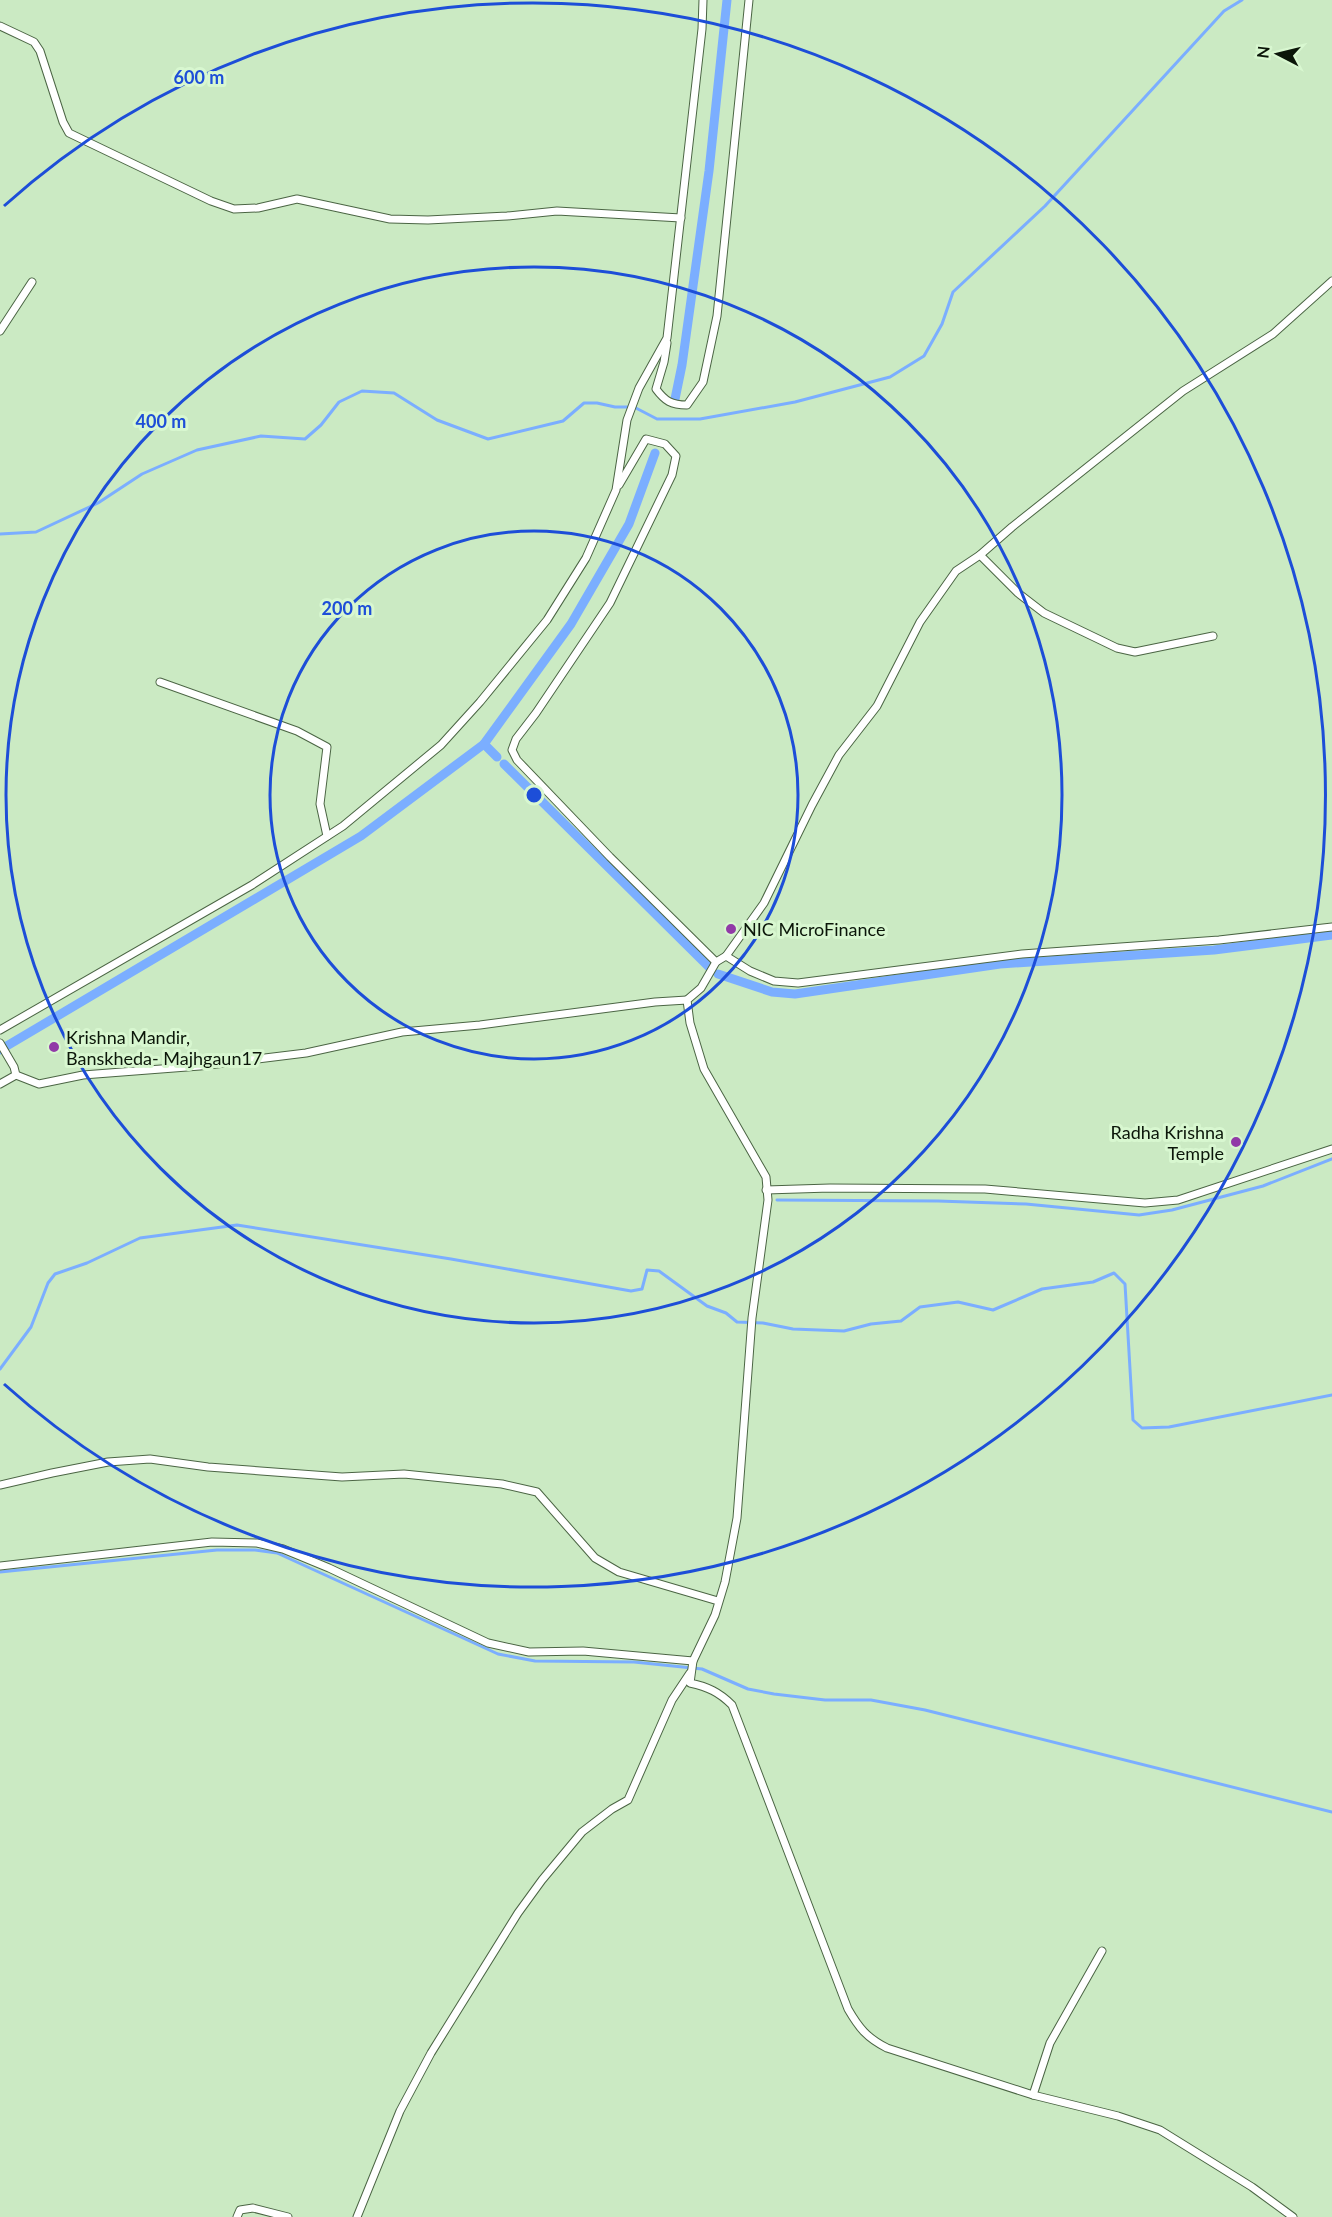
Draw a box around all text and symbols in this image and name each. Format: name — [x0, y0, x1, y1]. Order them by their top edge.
north arrow — [1248, 24, 1308, 84]
text: N — [1252, 45, 1273, 59]
text: 600 m — [174, 66, 224, 88]
text: 400 m — [136, 410, 186, 432]
text: 200 m — [322, 597, 372, 619]
centre of rings — [524, 785, 544, 805]
place label: NIC MicroFinance — [743, 918, 885, 940]
marker: NIC MicroFinance — [724, 922, 738, 936]
place label: Krishna Mandir, Banskheda- Majhgaun17 — [66, 1026, 262, 1069]
marker: Krishna Mandir, Banskheda- Majhgaun17 — [47, 1040, 61, 1054]
place label: Radha Krishna Temple — [1111, 1121, 1224, 1164]
marker: Radha Krishna Temple — [1229, 1135, 1243, 1149]

